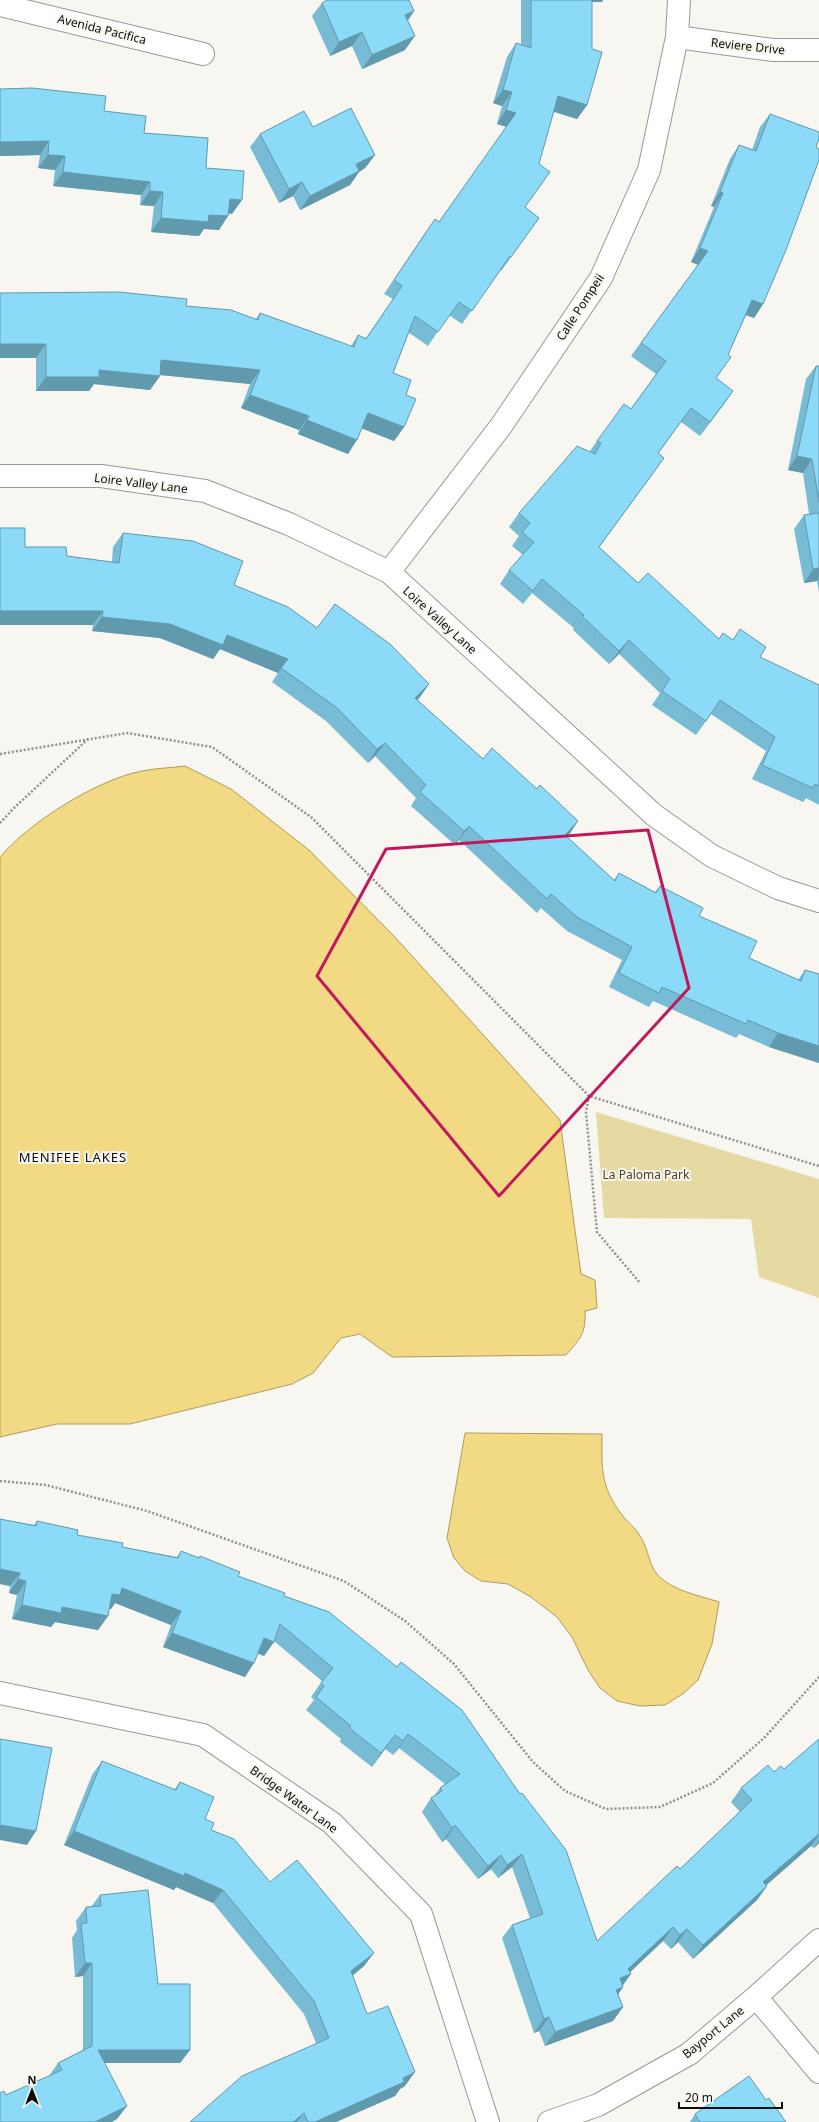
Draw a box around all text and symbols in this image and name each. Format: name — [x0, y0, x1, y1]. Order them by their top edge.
street label: Avenida Pacifica — [56, 10, 148, 48]
street label: Reviere Drive — [710, 34, 786, 58]
street label: Calle Pompeii — [552, 270, 608, 344]
street label: Loire Valley Lane — [93, 469, 189, 497]
street label: Loire Valley Lane — [399, 582, 481, 658]
district label: MENIFEE LAKES — [19, 1148, 127, 1166]
park label: La Paloma Park — [603, 1166, 690, 1183]
street label: Bridge Water Lane — [247, 1761, 341, 1837]
street label: Bayport Lane — [679, 2002, 748, 2062]
north arrow — [12, 2070, 52, 2110]
text: N — [28, 2072, 36, 2087]
scale bar — [679, 2084, 782, 2110]
text: 20 m — [685, 2089, 713, 2106]

